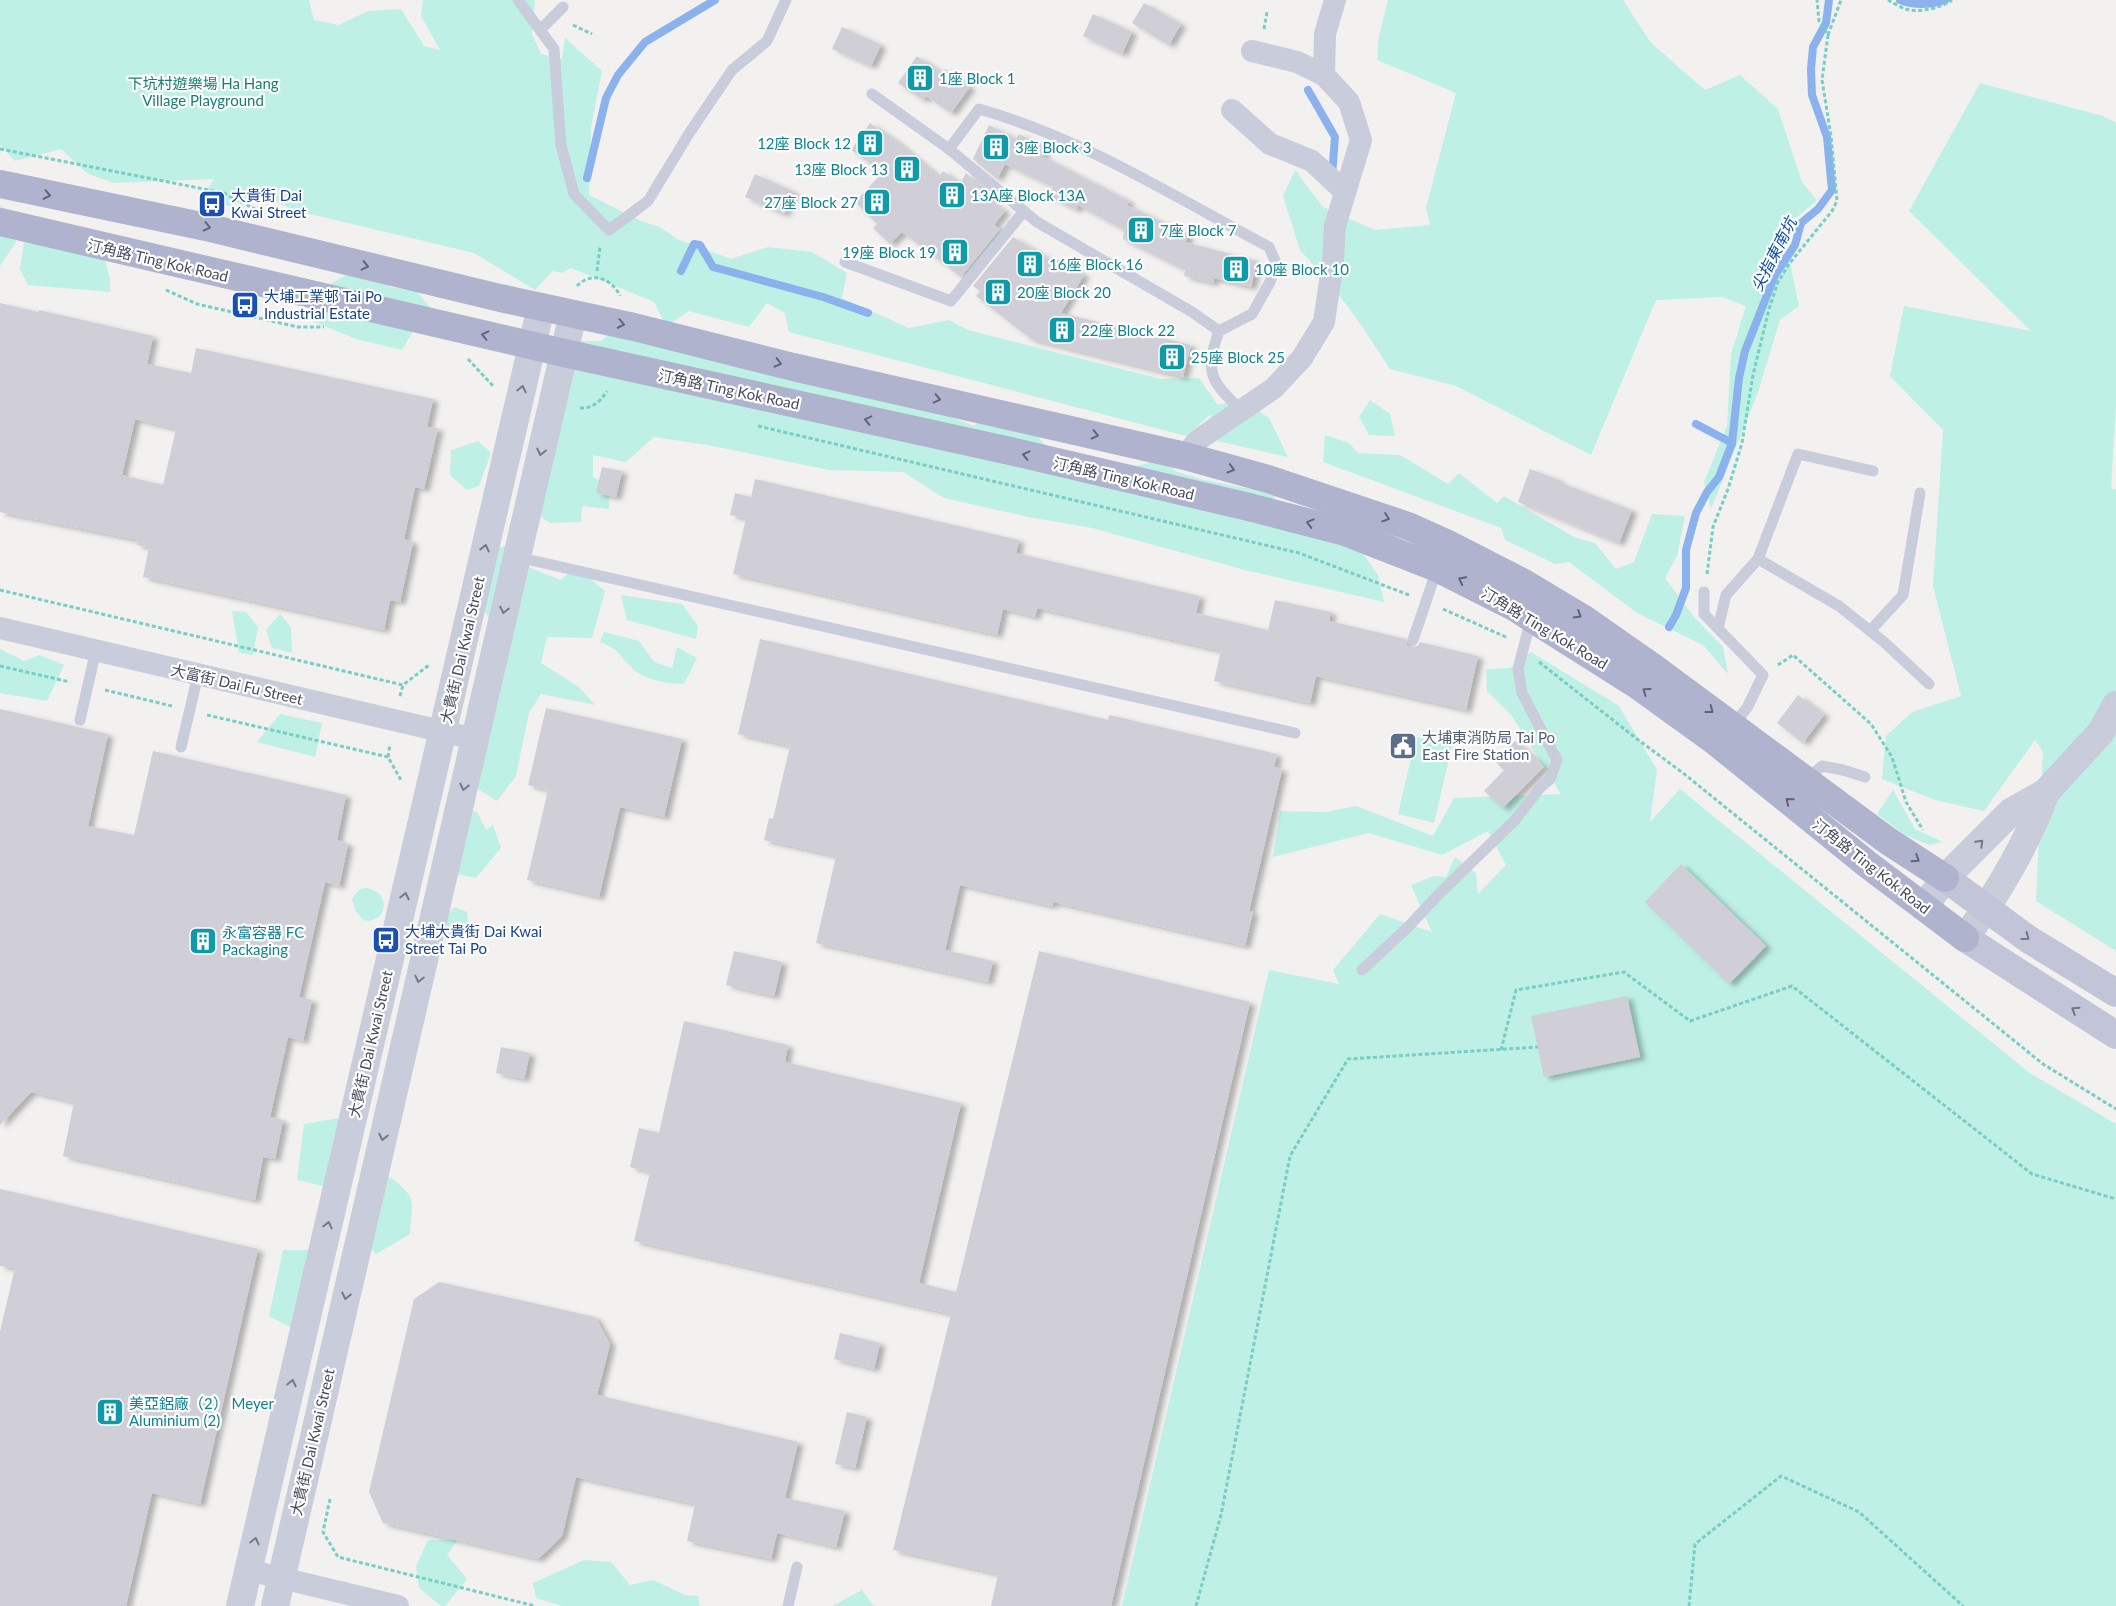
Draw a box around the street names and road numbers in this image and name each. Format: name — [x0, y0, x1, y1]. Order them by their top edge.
street label: 汀角路 Ting Kok Road — [86, 235, 230, 285]
street label: 汀角路 Ting Kok Road — [657, 365, 801, 413]
street label: 汀角路 Ting Kok Road — [1052, 453, 1196, 503]
street label: 大貴街 Dai Kwai Street — [436, 574, 488, 725]
street label: 汀角路 Ting Kok Road — [1479, 583, 1611, 673]
street label: 大富街 Dai Fu Street — [169, 660, 305, 708]
street label: 汀角路 Ting Kok Road — [1810, 815, 1934, 917]
street label: 大貴街 Dai Kwai Street — [344, 968, 396, 1119]
street label: 大貴街 Dai Kwai Street — [286, 1366, 338, 1517]

